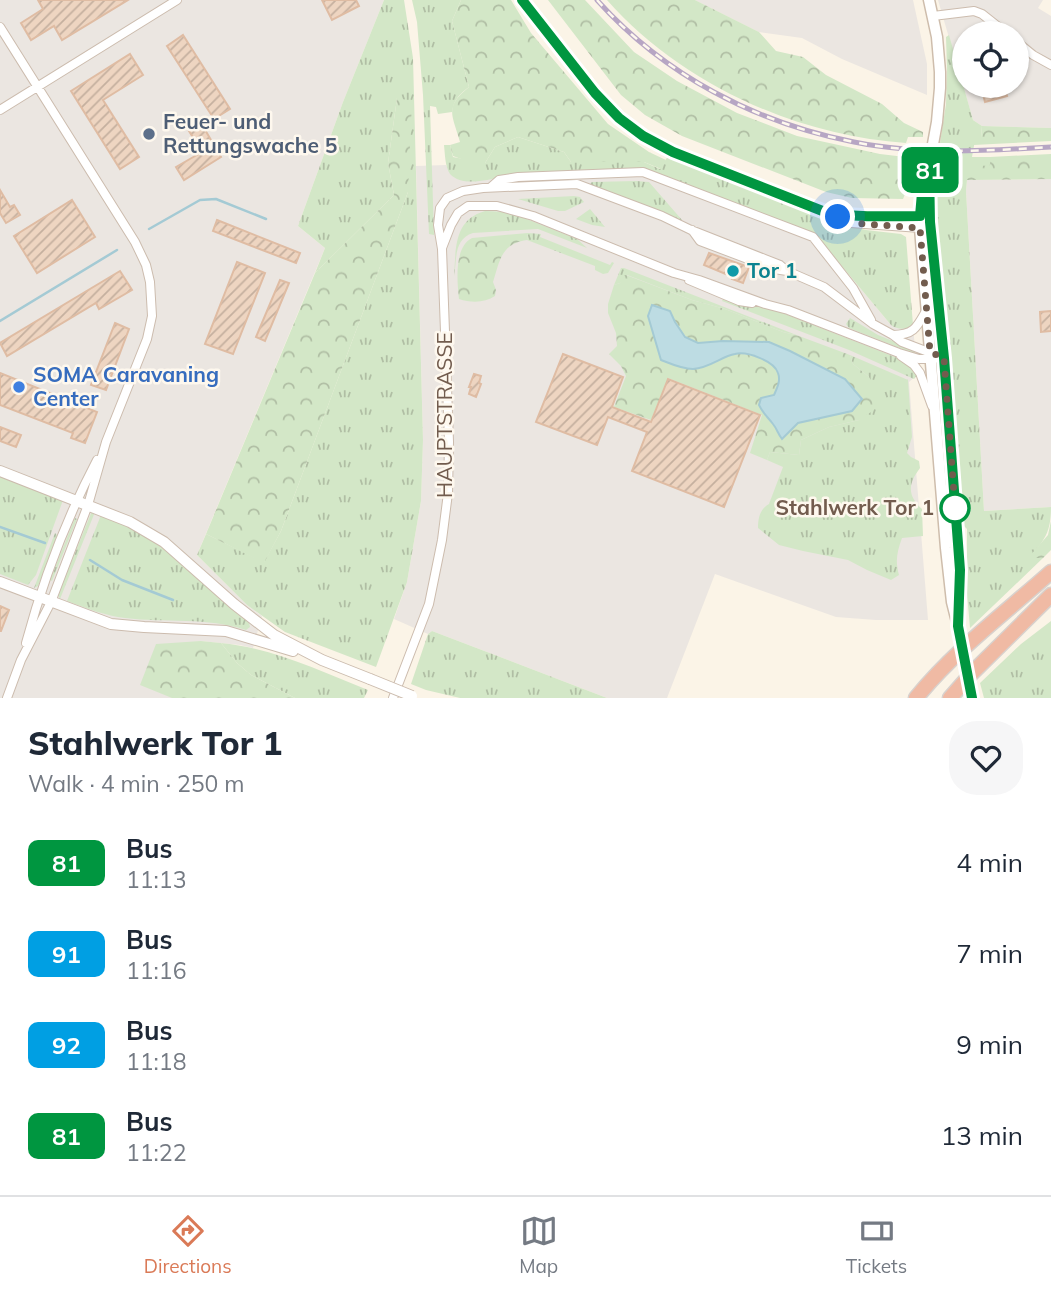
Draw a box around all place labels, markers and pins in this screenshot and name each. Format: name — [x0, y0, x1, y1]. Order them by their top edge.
place label: Feuer- und Rettungswache 5 — [163, 108, 337, 158]
marker: Feuer- und Rettungswache 5 — [141, 126, 157, 142]
place label: Tor 1 — [747, 257, 797, 283]
marker: Tor 1 — [725, 263, 741, 279]
place label: SOMA Caravaning Center — [33, 361, 219, 411]
marker: SOMA Caravaning Center — [11, 379, 27, 395]
marker: Stahlwerk Tor 1 — [940, 493, 970, 523]
place label: Stahlwerk Tor 1 — [776, 494, 934, 520]

